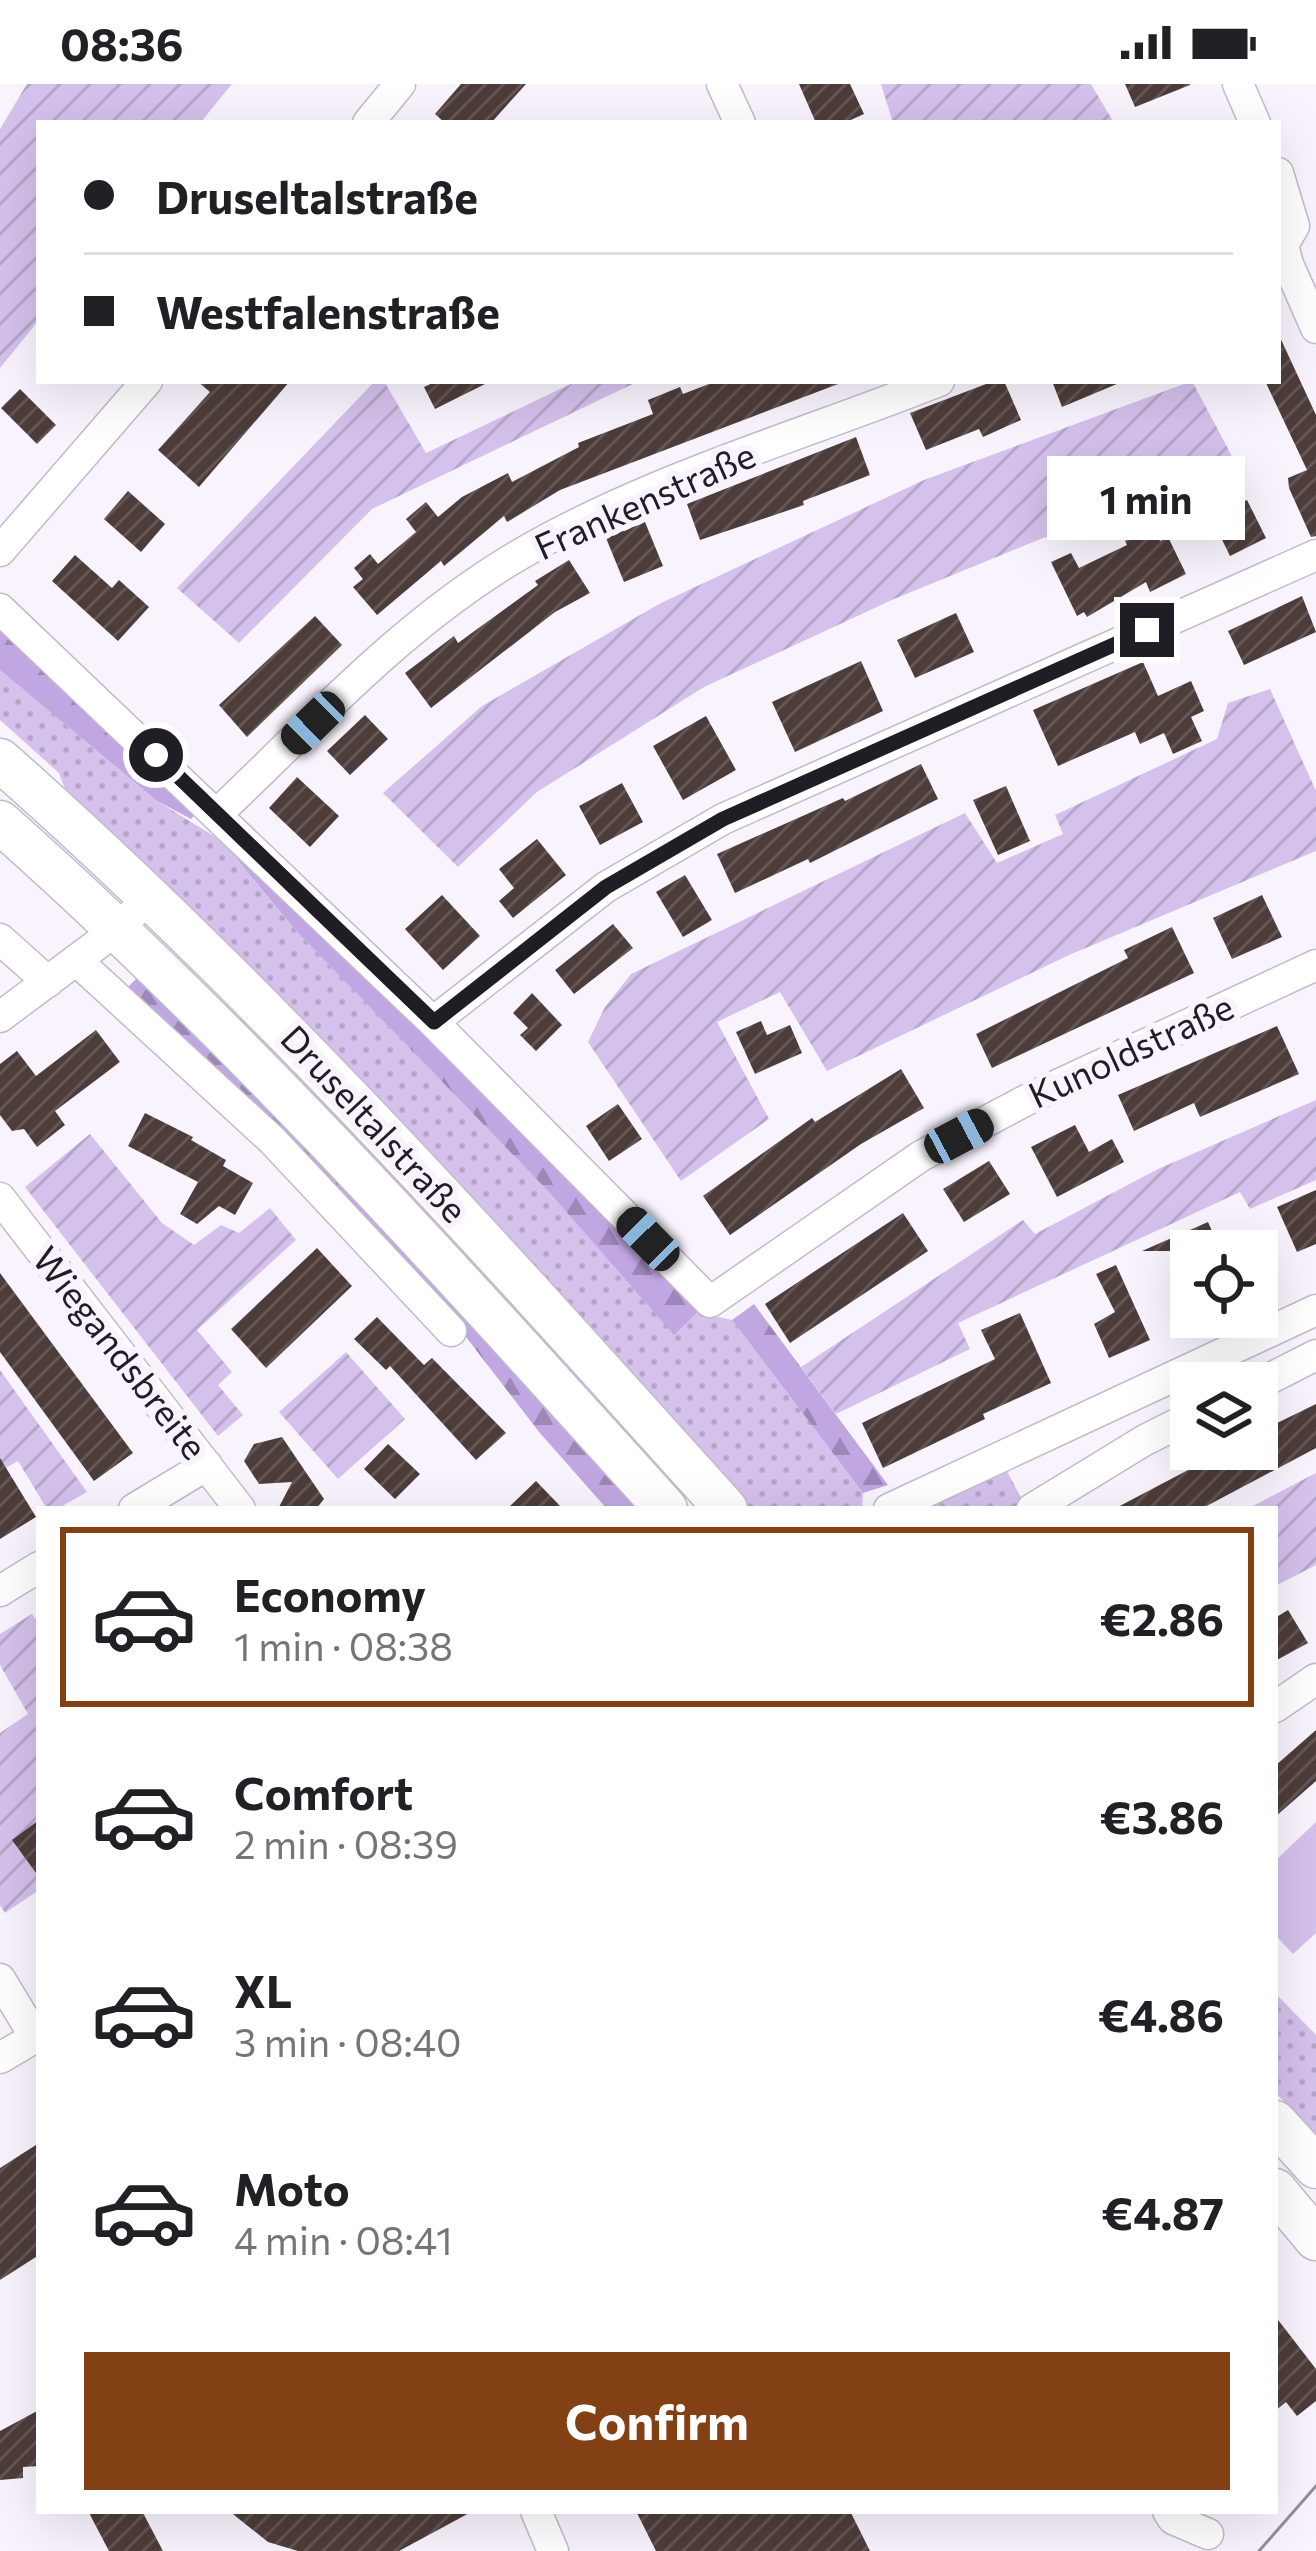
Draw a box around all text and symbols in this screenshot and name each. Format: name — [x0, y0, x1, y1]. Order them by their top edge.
text: 08:36 — [60, 15, 184, 70]
text: Druseltalstraße — [156, 168, 478, 223]
text: Westfalenstraße — [156, 283, 500, 338]
street label: Frankenstraße — [527, 431, 761, 567]
callout: 1 min — [1048, 456, 1246, 540]
text: 1 min — [1100, 474, 1192, 522]
route end — [1120, 603, 1174, 657]
car — [275, 685, 351, 761]
route start — [129, 728, 183, 782]
street label: Kunoldstraße — [1021, 983, 1239, 1116]
street label: Druseltalstraße — [273, 1015, 478, 1230]
car — [919, 1103, 999, 1169]
car — [610, 1201, 686, 1277]
map controls — [1170, 1230, 1278, 1470]
button: locate — [1170, 1230, 1278, 1338]
street label: Wiegandsbreite — [25, 1237, 218, 1467]
button: layers — [1170, 1362, 1278, 1470]
icon: car — [90, 1563, 198, 1671]
text: Economy — [234, 1566, 426, 1621]
text: €2.86 — [1100, 1590, 1224, 1645]
text: 1 min · 08:38 — [234, 1621, 453, 1669]
icon: car — [90, 1761, 198, 1869]
text: Comfort — [234, 1764, 413, 1819]
text: €3.86 — [1100, 1788, 1224, 1843]
text: 2 min · 08:39 — [234, 1819, 458, 1867]
icon: car — [90, 1959, 198, 2067]
text: XL — [234, 1962, 292, 2017]
text: €4.86 — [1098, 1986, 1224, 2041]
text: 3 min · 08:40 — [234, 2017, 461, 2065]
icon: car — [90, 2157, 198, 2265]
text: Moto — [234, 2160, 350, 2215]
text: €4.87 — [1101, 2184, 1224, 2239]
text: 4 min · 08:41 — [234, 2215, 453, 2263]
button: Confirm — [84, 2352, 1230, 2490]

